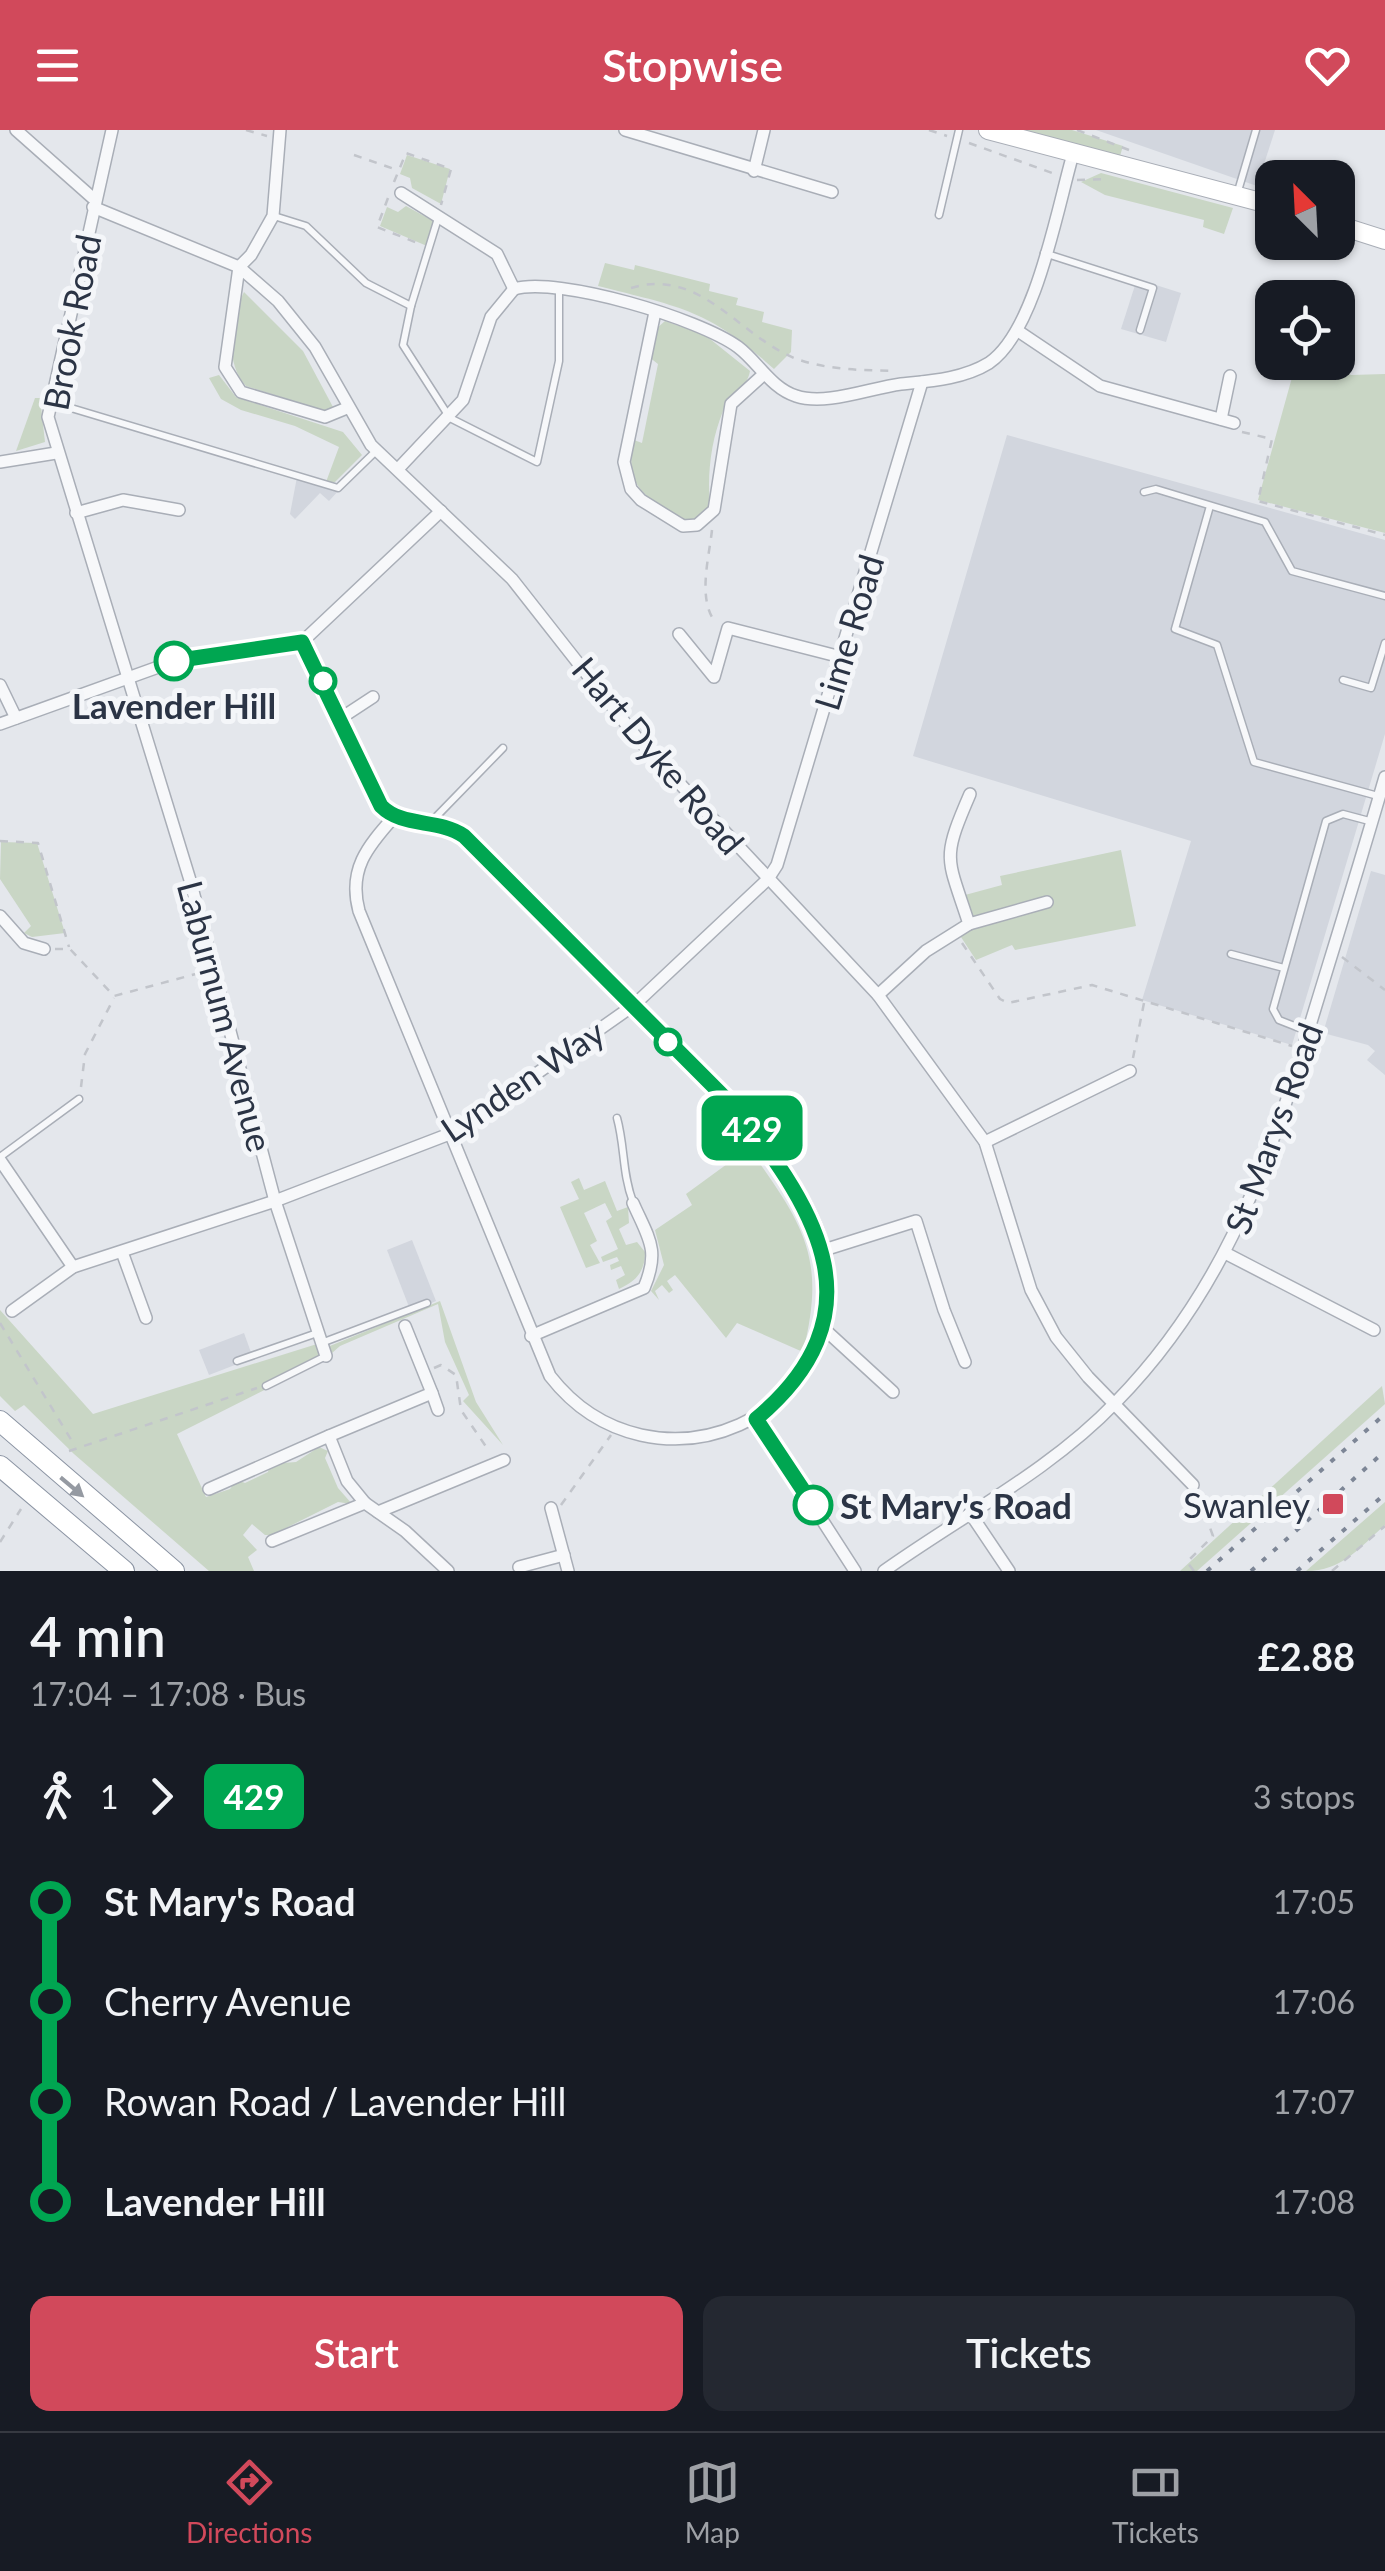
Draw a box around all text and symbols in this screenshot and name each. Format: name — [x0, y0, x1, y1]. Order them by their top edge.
icon: menu — [30, 38, 85, 93]
text: Stopwise — [602, 38, 783, 92]
icon: heart — [1300, 38, 1355, 93]
north arrow — [1255, 160, 1355, 260]
map controls — [1255, 160, 1355, 380]
street label: Brook Road — [33, 230, 109, 414]
button: locate — [1255, 280, 1355, 380]
street label: Lime Road — [804, 549, 892, 715]
marker: Lavender Hill — [155, 642, 193, 680]
street label: Hart Dyke Road — [564, 648, 754, 862]
unlabelled marker — [310, 668, 336, 694]
place label: Lavender Hill — [72, 684, 276, 726]
street label: Laburnum Avenue — [170, 876, 282, 1156]
street label: Lynden Way — [432, 1010, 612, 1150]
street label: St Marys Road — [1215, 1017, 1331, 1239]
unlabelled marker — [655, 1029, 681, 1055]
line badge: 429 — [694, 1096, 810, 1160]
text: 429 — [722, 1107, 782, 1149]
one-way arrow — [60, 1476, 85, 1497]
place label: Swanley — [1183, 1483, 1310, 1525]
place label: St Mary's Road — [840, 1484, 1072, 1526]
marker: St Mary's Road — [794, 1486, 832, 1524]
marker: Swanley — [1320, 1491, 1346, 1517]
text: 4 min — [30, 1603, 166, 1669]
text: £2.88 — [1258, 1633, 1355, 1679]
text: 17:04 – 17:08 · Bus — [30, 1674, 306, 1713]
icon: walk — [30, 1769, 85, 1824]
icon: forward — [134, 1769, 189, 1824]
text: 429 — [224, 1775, 284, 1817]
text: 1 — [100, 1777, 119, 1816]
text: 3 stops — [1253, 1777, 1355, 1816]
text: St Mary's Road — [104, 1878, 356, 1924]
text: 17:05 — [1273, 1882, 1355, 1921]
text: Cherry Avenue — [104, 1978, 351, 2024]
text: 17:06 — [1273, 1982, 1355, 2021]
text: Rowan Road / Lavender Hill — [104, 2078, 566, 2124]
text: 17:07 — [1273, 2082, 1355, 2121]
text: Lavender Hill — [104, 2178, 326, 2224]
text: 17:08 — [1273, 2182, 1355, 2221]
button: Start — [30, 2296, 683, 2411]
button: Tickets — [703, 2296, 1355, 2411]
tab: Directions — [186, 2455, 312, 2549]
tab: Map — [685, 2455, 740, 2549]
tab: Tickets — [1112, 2455, 1199, 2549]

